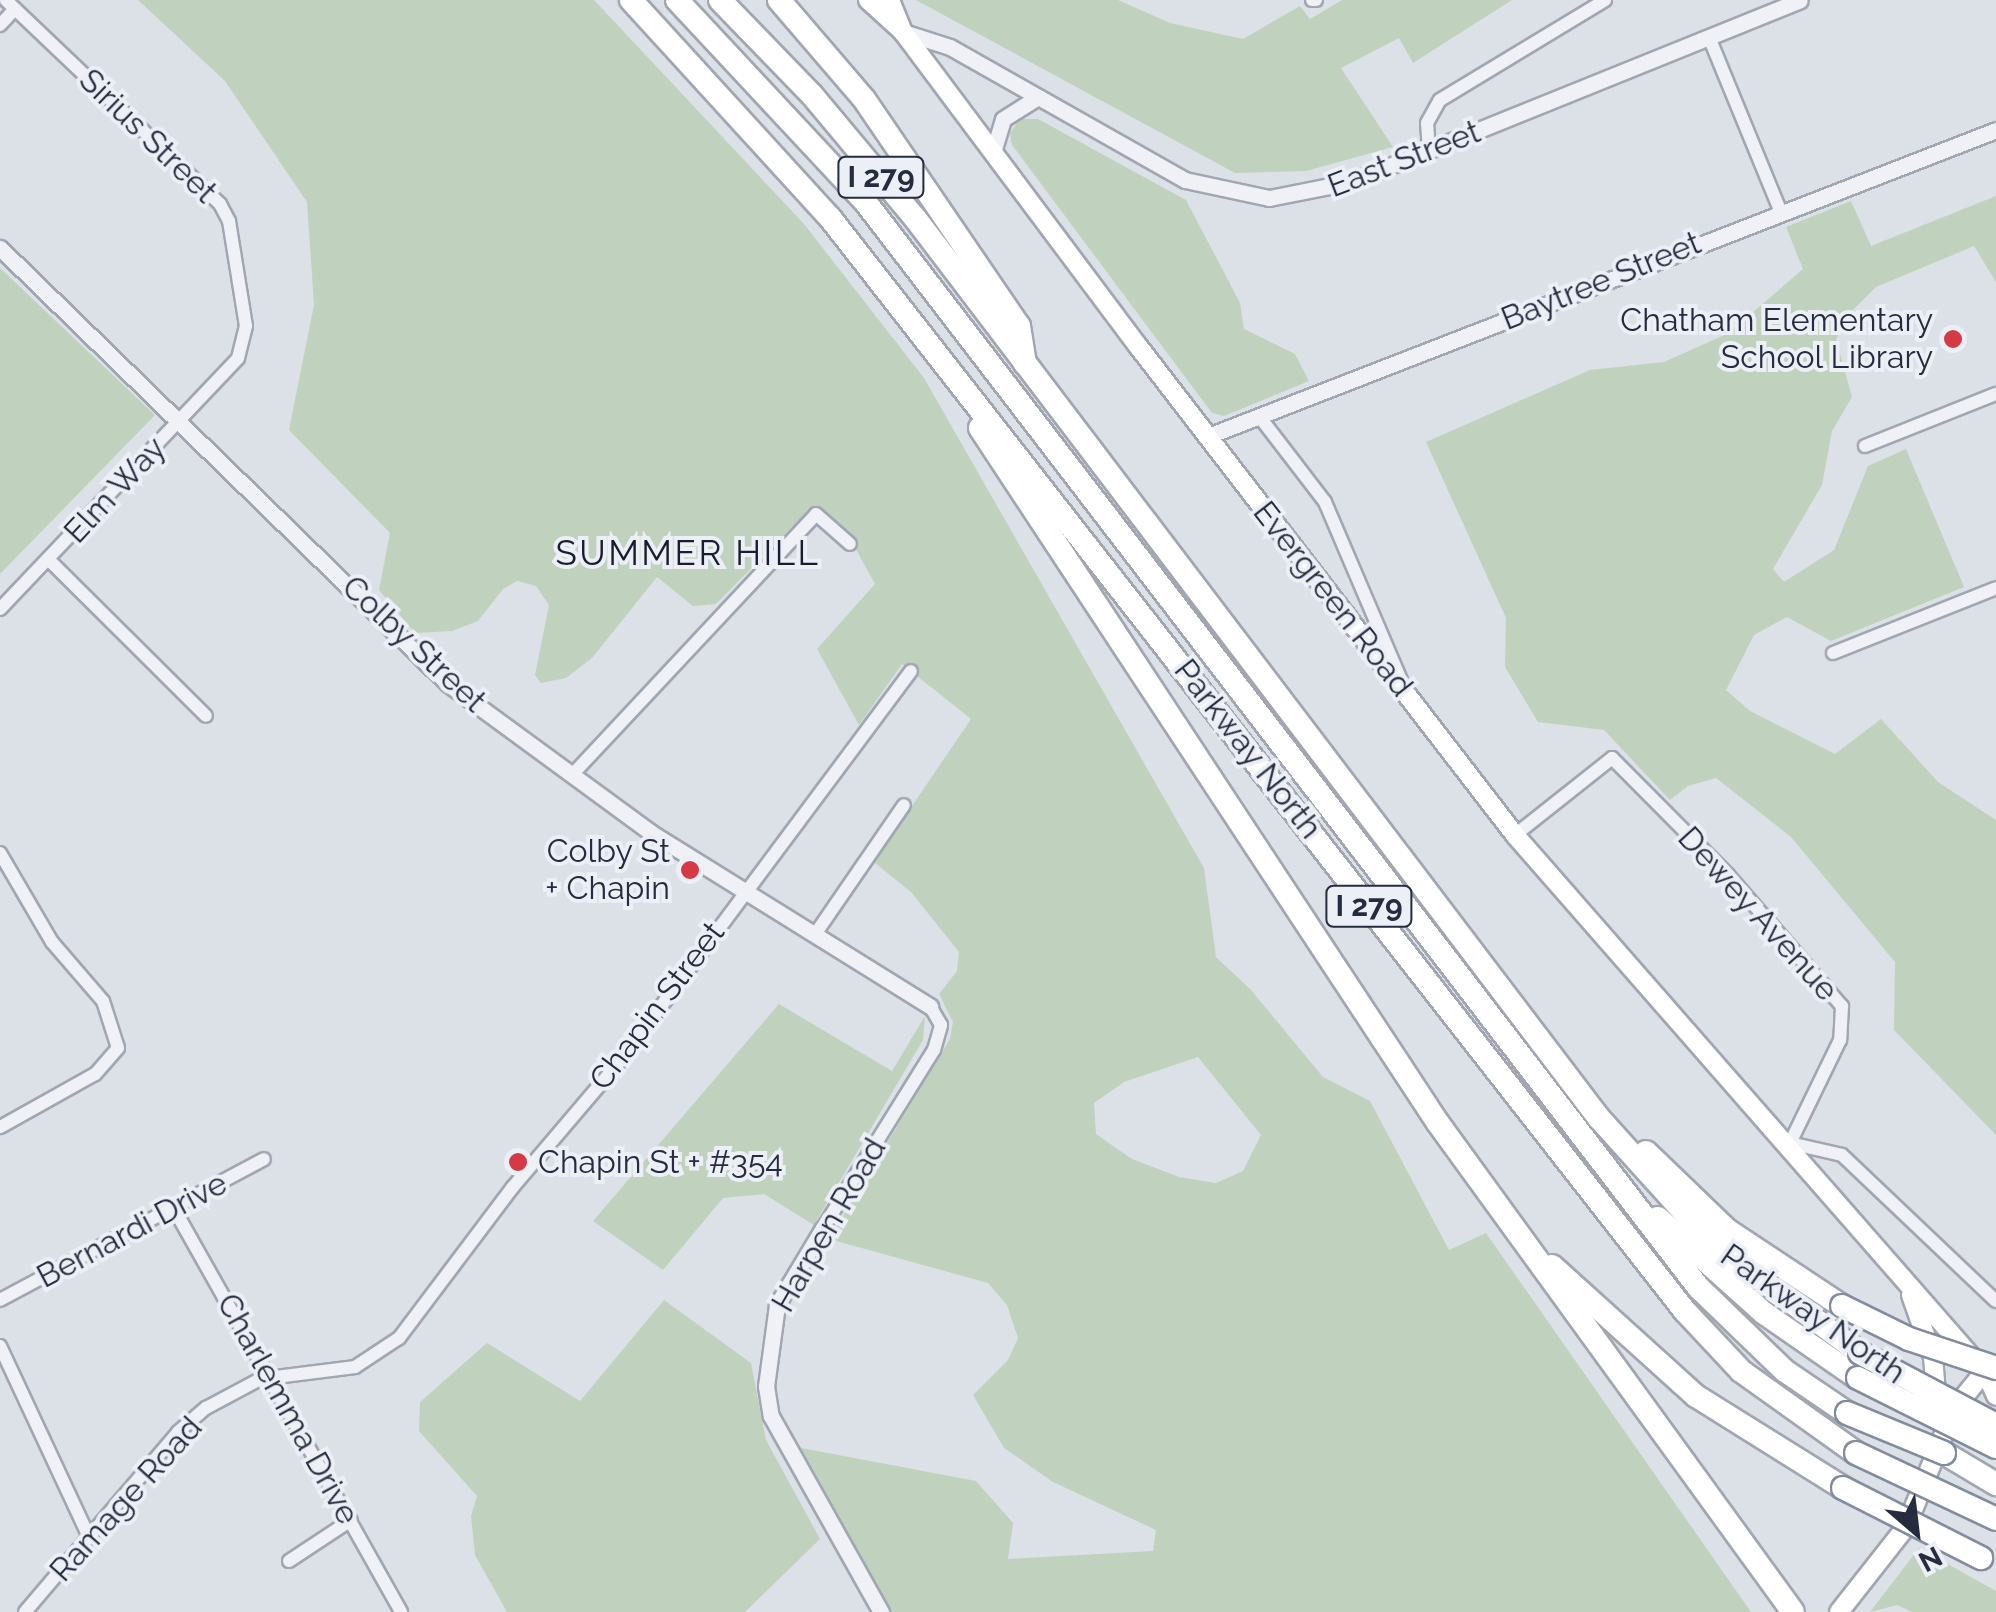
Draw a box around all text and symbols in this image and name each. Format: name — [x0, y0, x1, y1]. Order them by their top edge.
street label: Sirius Street — [71, 61, 225, 211]
street label: East Street — [1322, 112, 1486, 206]
road number: I 279 — [836, 152, 926, 202]
street label: Baytree Street — [1496, 224, 1706, 338]
place label: Chatham Elementary School Library — [1620, 302, 1933, 377]
marker: Chatham Elementary School Library — [1942, 328, 1964, 350]
street label: Elm Way — [56, 429, 174, 551]
street label: Evergreen Road — [1245, 494, 1421, 704]
district label: SUMMER HILL — [556, 532, 820, 574]
street label: Colby Street — [334, 568, 494, 720]
street label: Parkway North — [1166, 651, 1330, 847]
street label: Dewey Avenue — [1669, 818, 1847, 1010]
place label: Colby St + Chapin — [545, 833, 670, 908]
marker: Colby St + Chapin — [679, 859, 701, 881]
road number: I 279 — [1324, 881, 1414, 931]
street label: Chapin Street — [581, 914, 733, 1098]
street label: Harpen Road — [764, 1131, 894, 1319]
place label: Chapin St + #354 — [538, 1143, 783, 1181]
marker: Chapin St + #354 — [507, 1151, 529, 1173]
street label: Bernardi Drive — [30, 1164, 234, 1296]
street label: Parkway North — [1713, 1236, 1913, 1392]
street label: Charlemma Drive — [209, 1287, 367, 1531]
street label: Ramage Road — [42, 1409, 210, 1589]
north arrow — [1866, 1482, 1966, 1582]
text: N — [1913, 1539, 1948, 1579]

